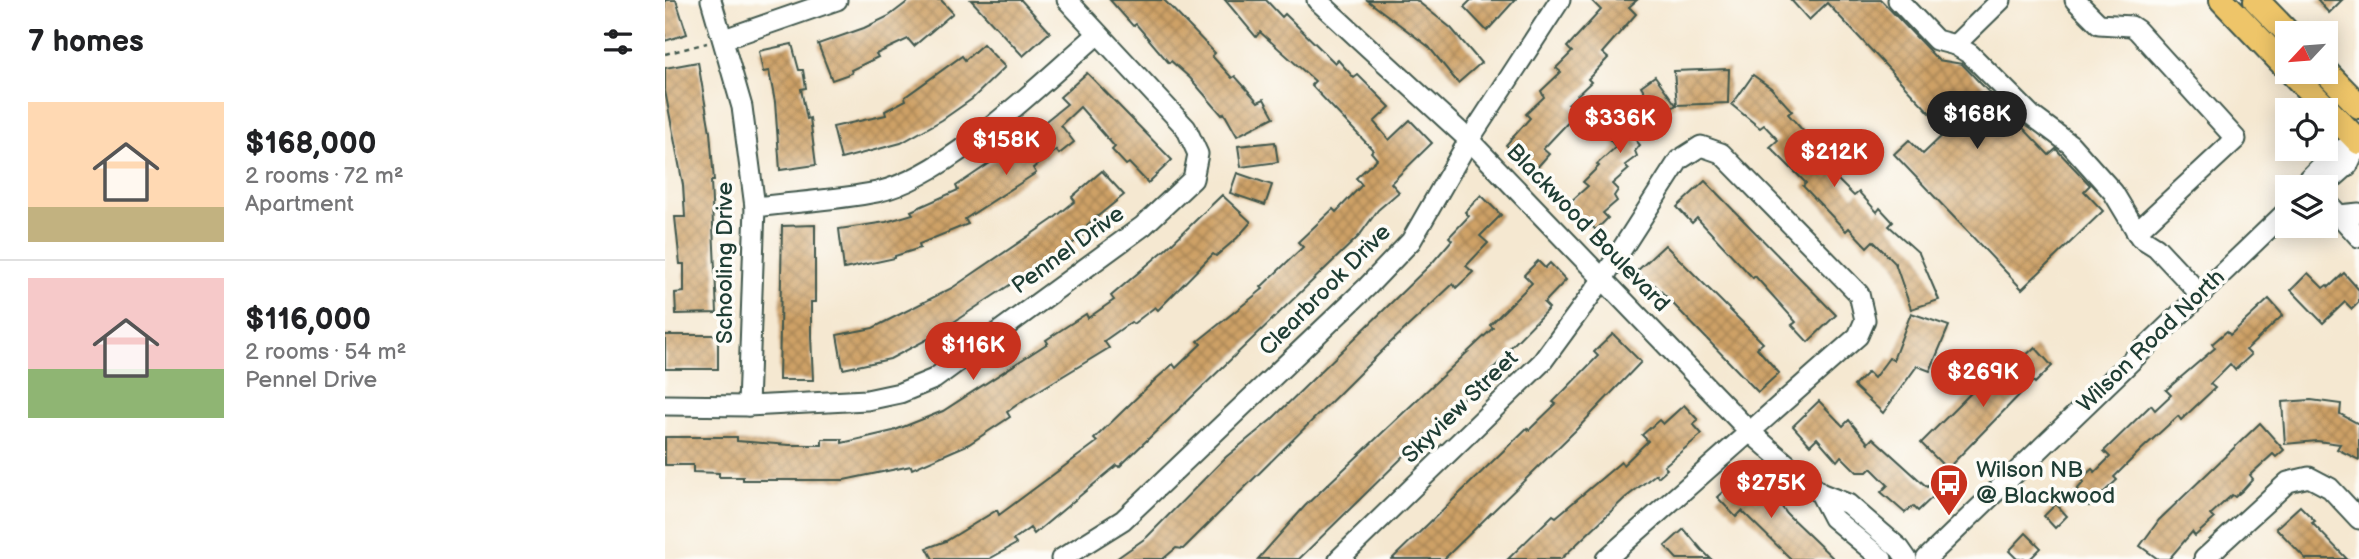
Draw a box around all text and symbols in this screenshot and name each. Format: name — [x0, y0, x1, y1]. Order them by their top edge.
north arrow — [2275, 21, 2338, 84]
map controls — [2275, 21, 2338, 238]
icon: filters — [599, 23, 637, 61]
text: 7 homes — [28, 24, 144, 60]
pin: $168K — [1928, 92, 2026, 151]
pin: $336K — [1571, 96, 1669, 155]
button: locate — [2275, 98, 2338, 161]
text: $168K — [1943, 100, 2011, 128]
text: $336K — [1584, 104, 1656, 132]
pin: $158K — [957, 118, 1055, 177]
text: $168,000 — [245, 126, 376, 162]
text: $158K — [972, 126, 1040, 154]
icon: home — [84, 130, 168, 214]
pin: $212K — [1785, 130, 1883, 189]
street label: Blackwood Boulevard — [1501, 138, 1675, 318]
text: $212K — [1800, 138, 1868, 166]
text: 2 rooms · 72 m² — [245, 162, 404, 190]
button: layers — [2275, 175, 2338, 238]
street label: Schooling Drive — [711, 182, 739, 344]
text: Apartment — [245, 190, 354, 218]
street label: Pennel Drive — [1006, 200, 1130, 300]
street label: Clearbrook Drive — [1253, 218, 1397, 362]
street label: Wilson Road North — [2071, 263, 2231, 419]
text: $116,000 — [245, 302, 371, 338]
icon: home — [84, 306, 168, 390]
pin: $116K — [924, 322, 1022, 382]
text: $116K — [941, 331, 1005, 359]
text: 2 rooms · 54 m² — [245, 338, 407, 366]
street label: Skyview Street — [1396, 345, 1524, 469]
pin: $269K — [1934, 350, 2032, 409]
text: $269K — [1947, 358, 2019, 386]
text: Pennel Drive — [245, 366, 377, 394]
place label: Wilson NB @ Blackwood — [1976, 456, 2115, 510]
pin: $275K — [1722, 461, 1820, 520]
bus stop icon: Wilson NB @ Blackwood — [1928, 462, 1970, 517]
text: $275K — [1736, 469, 1806, 497]

